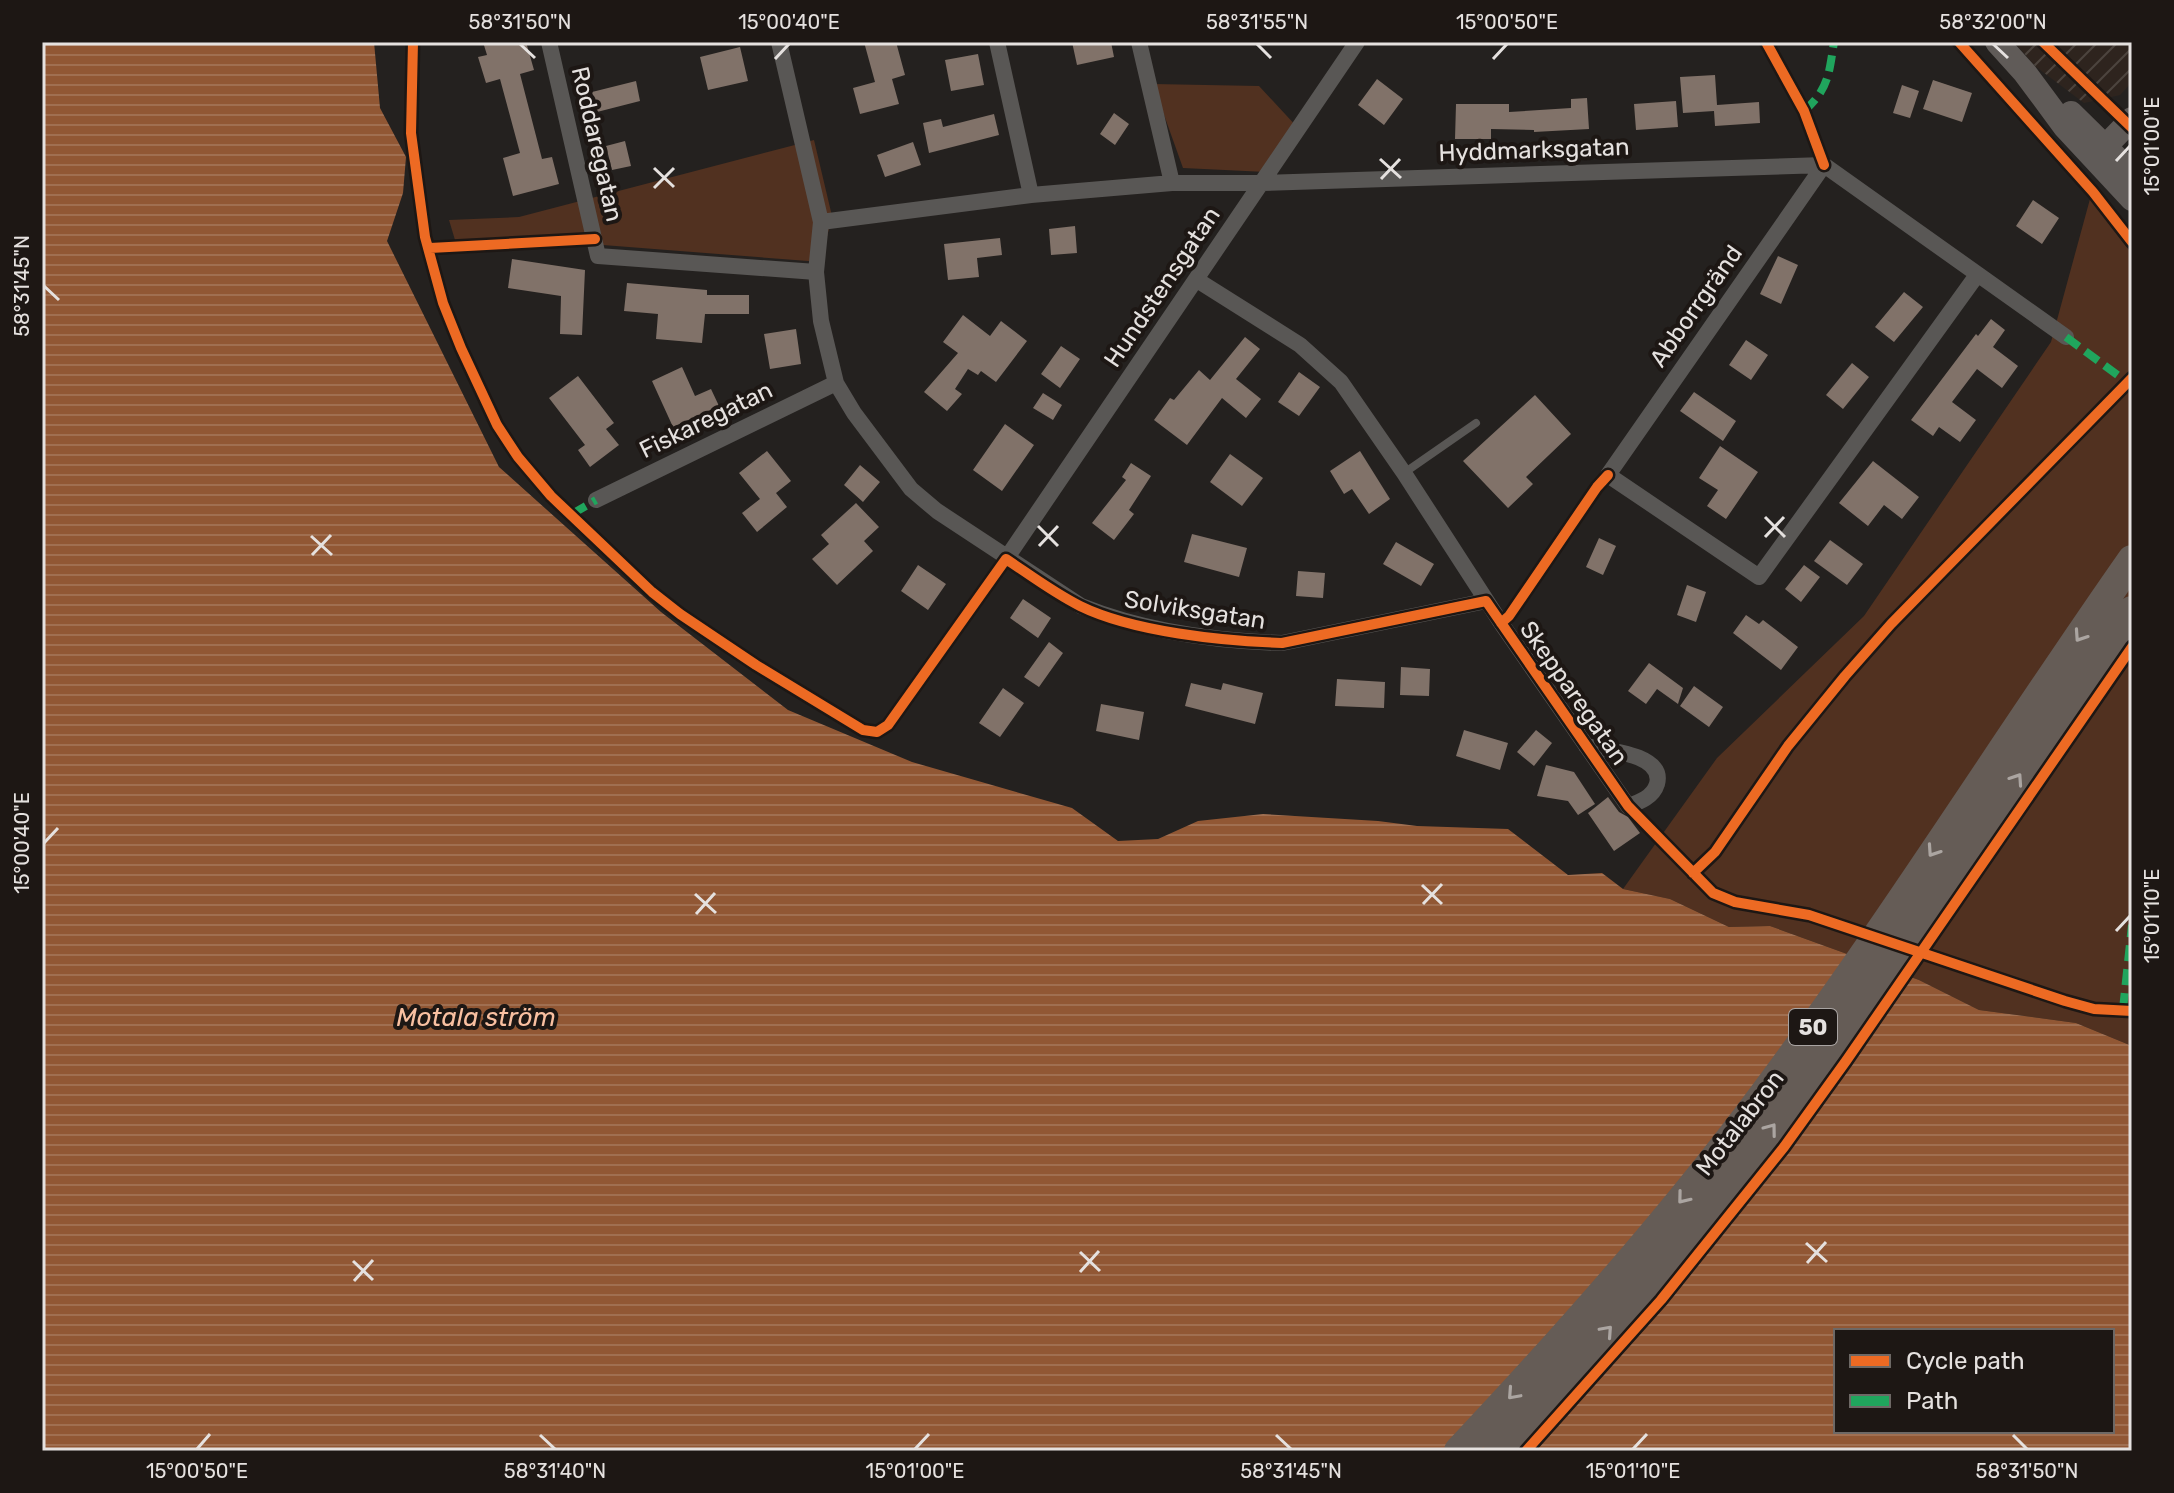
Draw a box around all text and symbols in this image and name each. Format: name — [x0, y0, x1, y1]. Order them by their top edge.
text: 58°31'50"N — [469, 10, 571, 34]
text: 15°00'40"E — [738, 10, 840, 34]
text: 58°31'55"N — [1206, 10, 1308, 34]
text: 15°00'50"E — [1456, 10, 1558, 34]
text: 58°32'00"N — [1939, 10, 2047, 34]
street label: Roddaregatan — [566, 64, 628, 224]
text: 15°01'00"E — [2140, 97, 2164, 195]
street label: Hyddmarksgatan — [1438, 133, 1630, 167]
street label: Hundstensgatan — [1098, 202, 1226, 372]
text: 58°31'45"N — [10, 235, 34, 337]
street label: Abborrgränd — [1644, 240, 1748, 372]
street label: Fiskaregatan — [635, 376, 777, 464]
street label: Solviksgatan — [1122, 585, 1268, 635]
street label: Skepparegatan — [1514, 616, 1634, 770]
one-way arrow — [2075, 627, 2090, 642]
one-way arrow — [2007, 774, 2022, 788]
text: 15°00'40"E — [10, 792, 34, 894]
one-way arrow — [1928, 842, 1943, 856]
text: 15°01'10"E — [2140, 869, 2164, 963]
water label: Motala ström — [396, 1002, 556, 1033]
road number: 50 — [1789, 1009, 1837, 1045]
street label: Motalabron — [1690, 1065, 1790, 1181]
one-way arrow — [1761, 1124, 1776, 1138]
one-way arrow — [1678, 1189, 1693, 1203]
one-way arrow — [1598, 1326, 1612, 1341]
legend — [1834, 1329, 2114, 1433]
text: Cycle path — [1906, 1347, 2025, 1375]
one-way arrow — [1507, 1385, 1522, 1399]
text: Path — [1906, 1387, 1958, 1415]
text: 15°00'50"E — [146, 1459, 248, 1483]
text: 58°31'40"N — [504, 1459, 606, 1483]
text: 15°01'00"E — [866, 1459, 964, 1483]
text: 58°31'45"N — [1240, 1459, 1342, 1483]
text: 15°01'10"E — [1586, 1459, 1680, 1483]
text: 58°31'50"N — [1976, 1459, 2078, 1483]

